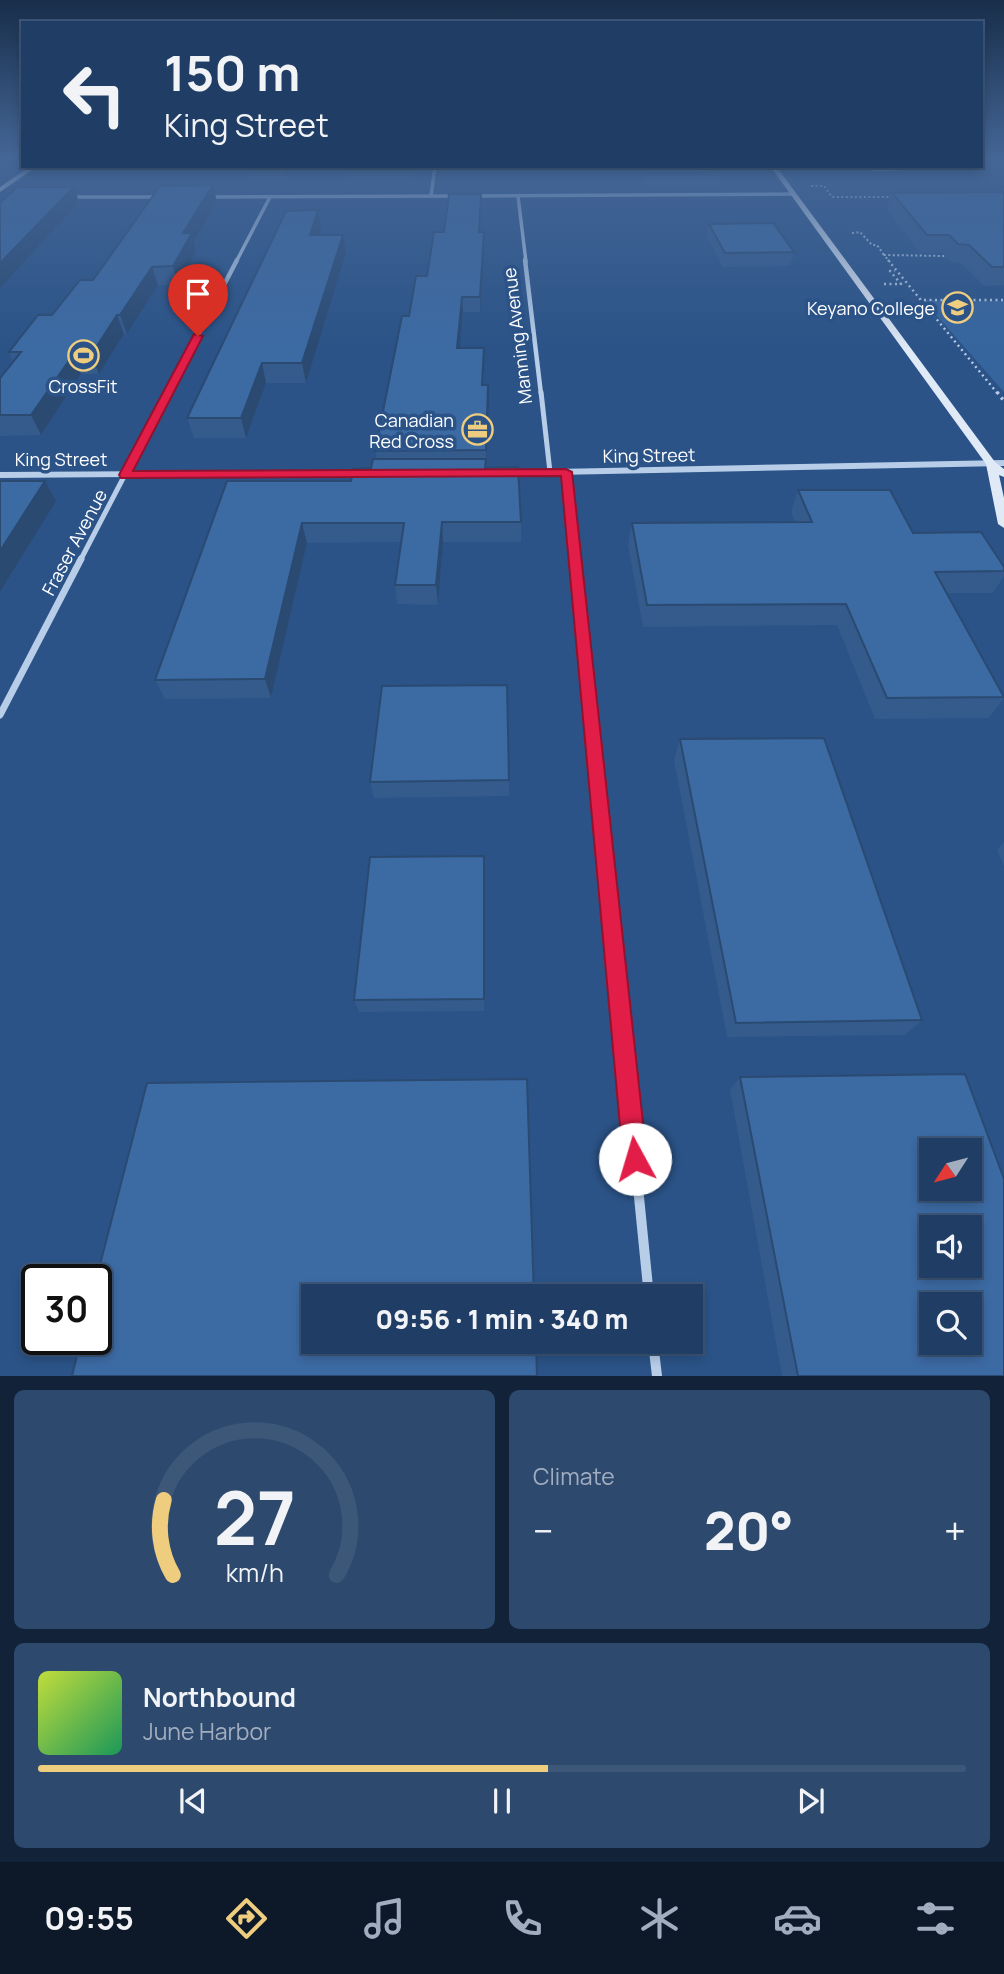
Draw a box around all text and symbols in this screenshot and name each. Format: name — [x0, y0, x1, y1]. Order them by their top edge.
text: 150 m — [164, 39, 300, 106]
icon: left — [49, 49, 140, 140]
text: King Street — [164, 103, 329, 147]
pin — [168, 264, 228, 336]
street label: Manning Avenue — [497, 266, 537, 406]
icon: arrive — [179, 275, 217, 313]
school or university icon: Keyano College — [941, 291, 975, 325]
place label: Keyano College — [807, 296, 935, 320]
sports icon: CrossFit — [66, 338, 100, 372]
place label: CrossFit — [48, 374, 118, 398]
place label: Canadian Red Cross — [369, 408, 454, 453]
office icon: Canadian Red Cross — [460, 413, 494, 447]
street label: King Street — [602, 442, 696, 468]
street label: King Street — [15, 447, 107, 471]
street label: Fraser Avenue — [36, 485, 112, 599]
position arrow — [598, 1122, 672, 1196]
north arrow — [919, 1138, 982, 1200]
map controls — [919, 1138, 982, 1355]
button: sound — [919, 1215, 982, 1278]
speed limit sign: 30 — [21, 1264, 112, 1355]
button: search — [919, 1292, 982, 1355]
text: 09:56 · 1 min · 340 m — [376, 1301, 628, 1337]
text: Climate — [533, 1460, 615, 1492]
text: 27 — [213, 1468, 296, 1568]
text: 20° — [704, 1495, 794, 1566]
text: − — [533, 1504, 554, 1556]
text: + — [944, 1504, 966, 1556]
text: km/h — [225, 1555, 284, 1590]
text: Northbound — [143, 1679, 296, 1715]
text: June Harbor — [143, 1715, 271, 1747]
icon: previous — [174, 1782, 212, 1820]
icon: pause — [483, 1782, 521, 1820]
icon: next — [792, 1782, 830, 1820]
icon: directions — [222, 1894, 271, 1943]
icon: music — [360, 1894, 409, 1943]
icon: phone — [498, 1894, 547, 1943]
icon: climate — [635, 1894, 684, 1943]
icon: car — [773, 1894, 822, 1943]
icon: filters — [911, 1894, 960, 1943]
text: 09:55 — [44, 1896, 134, 1940]

